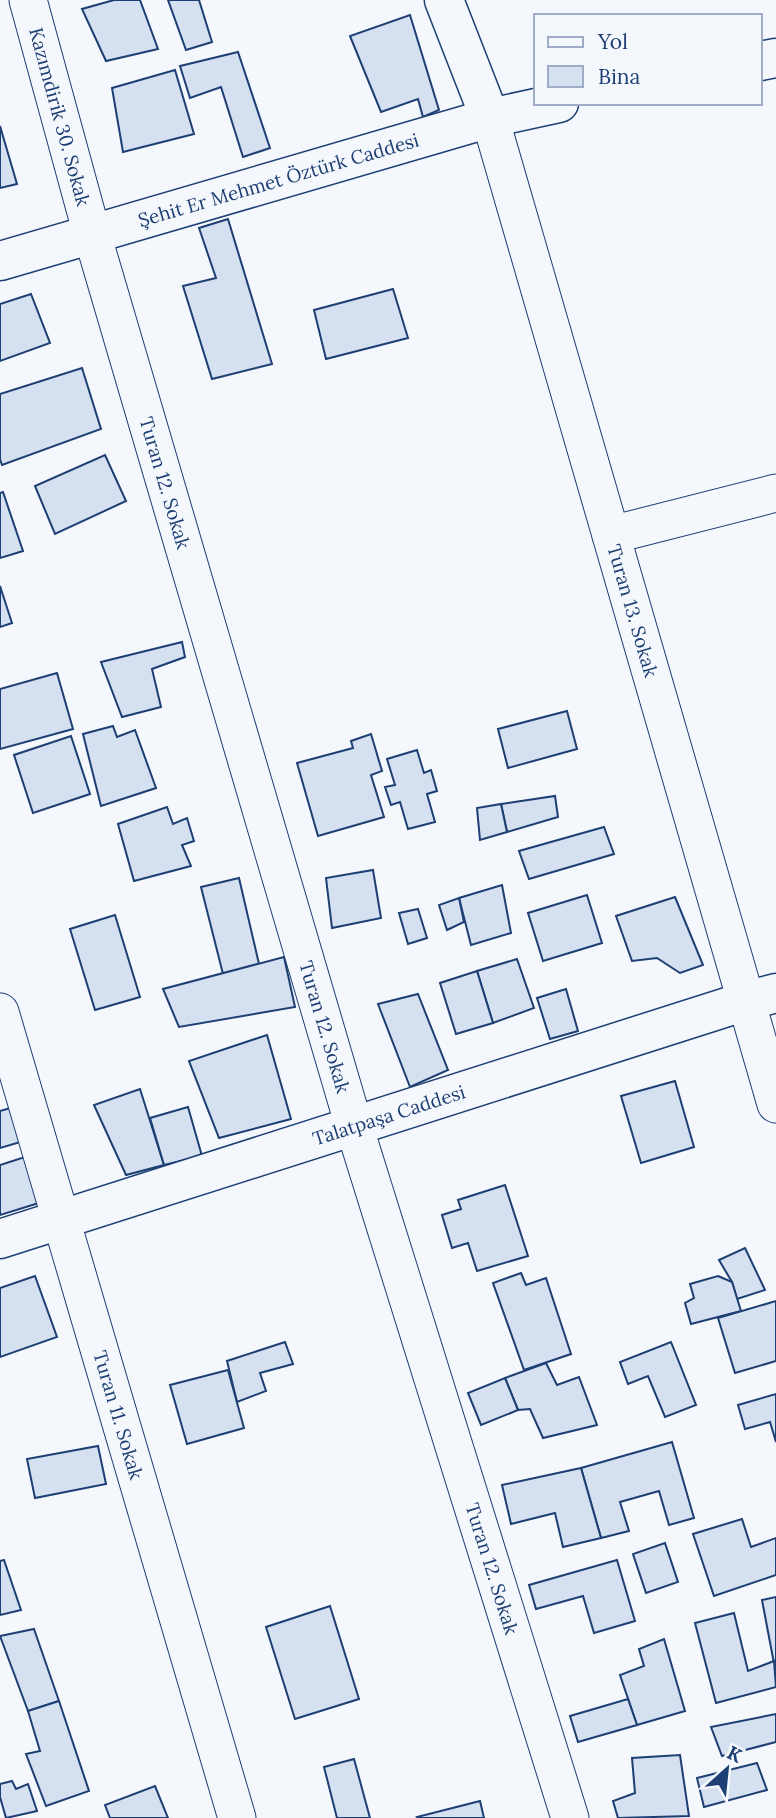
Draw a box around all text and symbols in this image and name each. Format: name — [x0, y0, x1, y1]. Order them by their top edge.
legend — [534, 14, 762, 105]
street label: Kazımdirik 30. Sokak — [24, 25, 96, 210]
text: Yol — [597, 28, 628, 55]
text: Bina — [598, 63, 641, 90]
street label: Şehit Er Mehmet Öztürk Caddesi — [135, 127, 422, 232]
street label: Turan 12. Sokak — [134, 414, 196, 553]
street label: Turan 13. Sokak — [602, 542, 664, 681]
street label: Turan 12. Sokak — [294, 958, 356, 1097]
street label: Talatpaşa Caddesi — [309, 1079, 468, 1151]
street label: Turan 11. Sokak — [88, 1348, 149, 1483]
street label: Turan 12. Sokak — [460, 1500, 524, 1638]
north arrow — [692, 1734, 762, 1804]
text: K — [723, 1740, 747, 1768]

